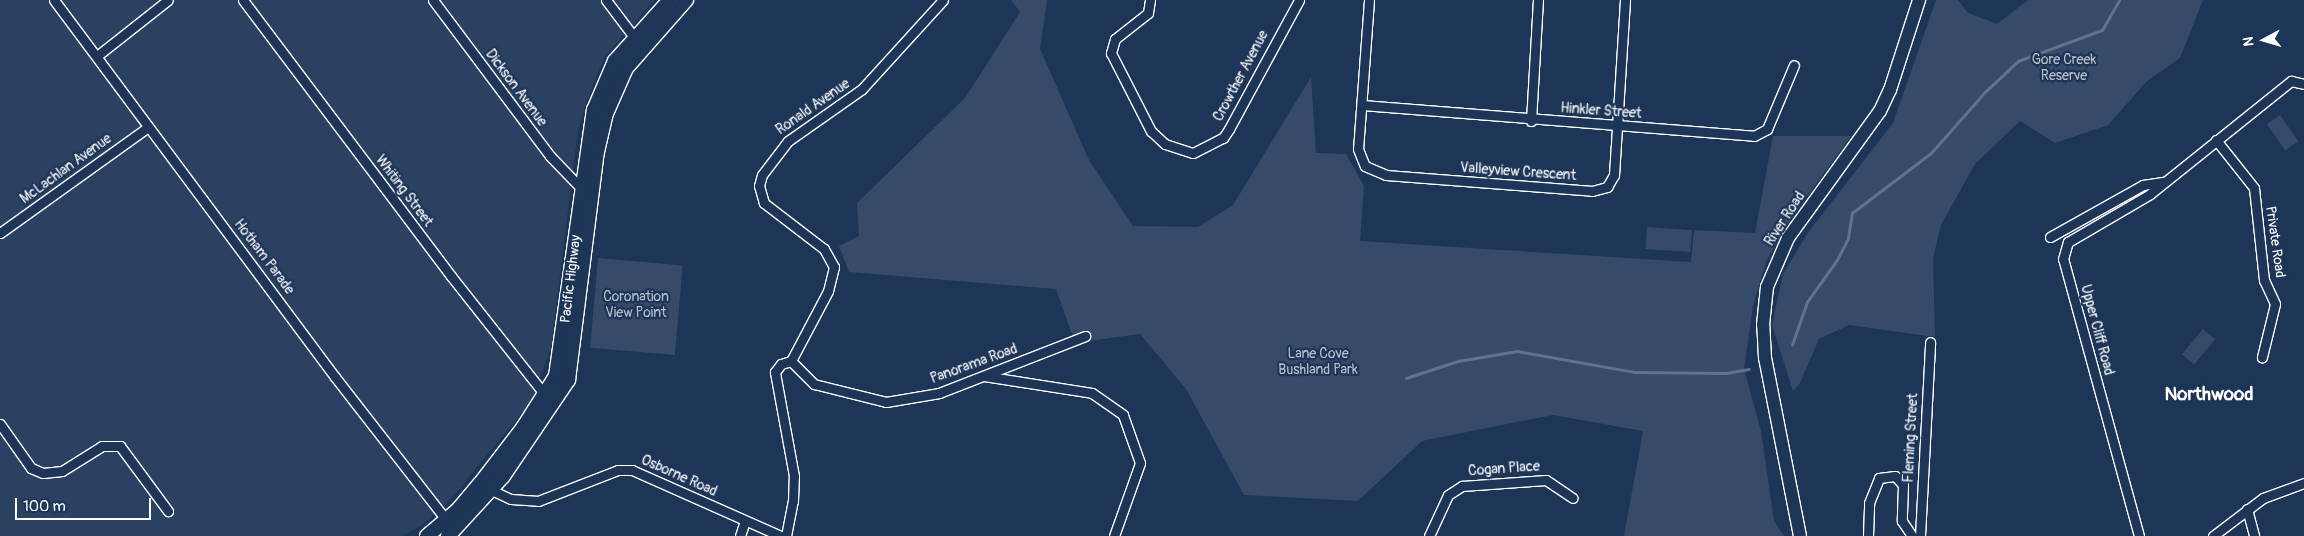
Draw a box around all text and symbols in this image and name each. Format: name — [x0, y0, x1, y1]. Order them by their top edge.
north arrow — [2239, 15, 2289, 65]
street label: Crowther Avenue — [1210, 28, 1272, 124]
text: N — [2240, 36, 2258, 47]
street label: Dickson Avenue — [482, 46, 550, 130]
park label: Gore Creek Reserve — [2032, 52, 2096, 84]
street label: Ronald Avenue — [773, 75, 853, 139]
street label: Hinkler Street — [1560, 100, 1642, 122]
street label: McLachlan Avenue — [17, 130, 115, 208]
street label: Whiting Street — [372, 152, 436, 230]
street label: Valleyview Crescent — [1459, 160, 1577, 184]
street label: River Road — [1761, 189, 1809, 249]
street label: Private Road — [2262, 205, 2288, 279]
street label: Hotham Parade — [230, 216, 298, 298]
street label: Pacific Highway — [557, 234, 585, 324]
street label: Upper Cliff Road — [2077, 283, 2117, 377]
park label: Coronation View Point — [603, 289, 669, 322]
street label: Panorama Road — [928, 340, 1020, 388]
park label: Lane Cove Bushland Park — [1278, 346, 1358, 378]
district label: Northwood — [2165, 384, 2253, 406]
street label: Fleming Street — [1900, 393, 1922, 483]
street label: Osborne Road — [638, 452, 720, 500]
street label: Cogan Place — [1468, 458, 1540, 480]
scale bar — [18, 488, 154, 520]
text: 100 m — [23, 497, 66, 516]

